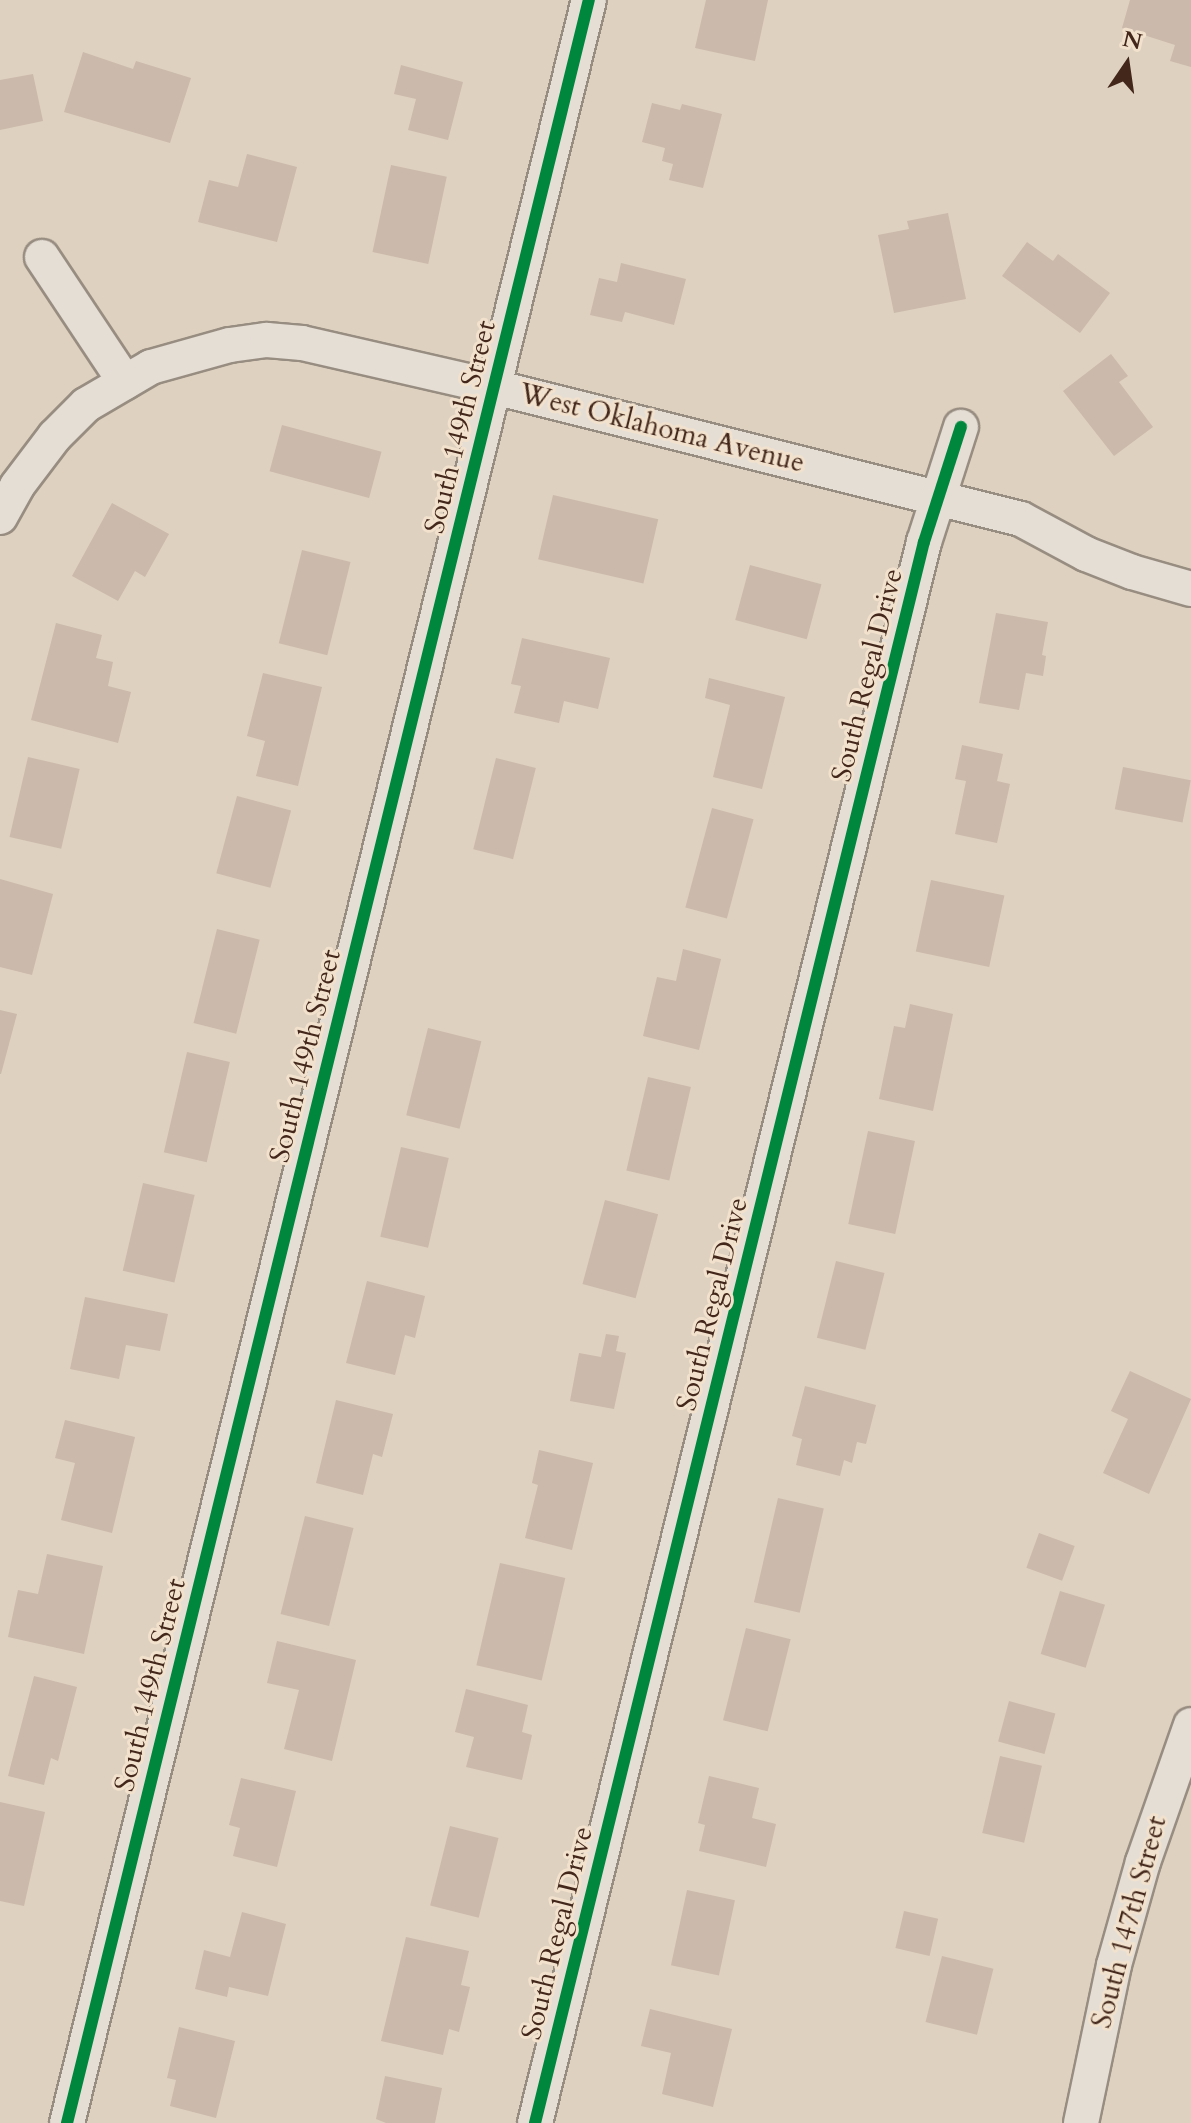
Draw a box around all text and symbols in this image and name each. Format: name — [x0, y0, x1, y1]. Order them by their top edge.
north arrow — [1087, 24, 1167, 104]
text: N — [1120, 24, 1145, 57]
street label: South 149th Street — [417, 317, 503, 537]
street label: West Oklahoma Avenue — [516, 376, 808, 480]
street label: South Regal Drive — [824, 565, 910, 785]
street label: South 149th Street — [262, 946, 348, 1166]
street label: South Regal Drive — [669, 1194, 755, 1414]
street label: South 149th Street — [107, 1575, 193, 1795]
street label: South 147th Street — [1085, 1812, 1173, 2032]
street label: South Regal Drive — [514, 1823, 600, 2043]

